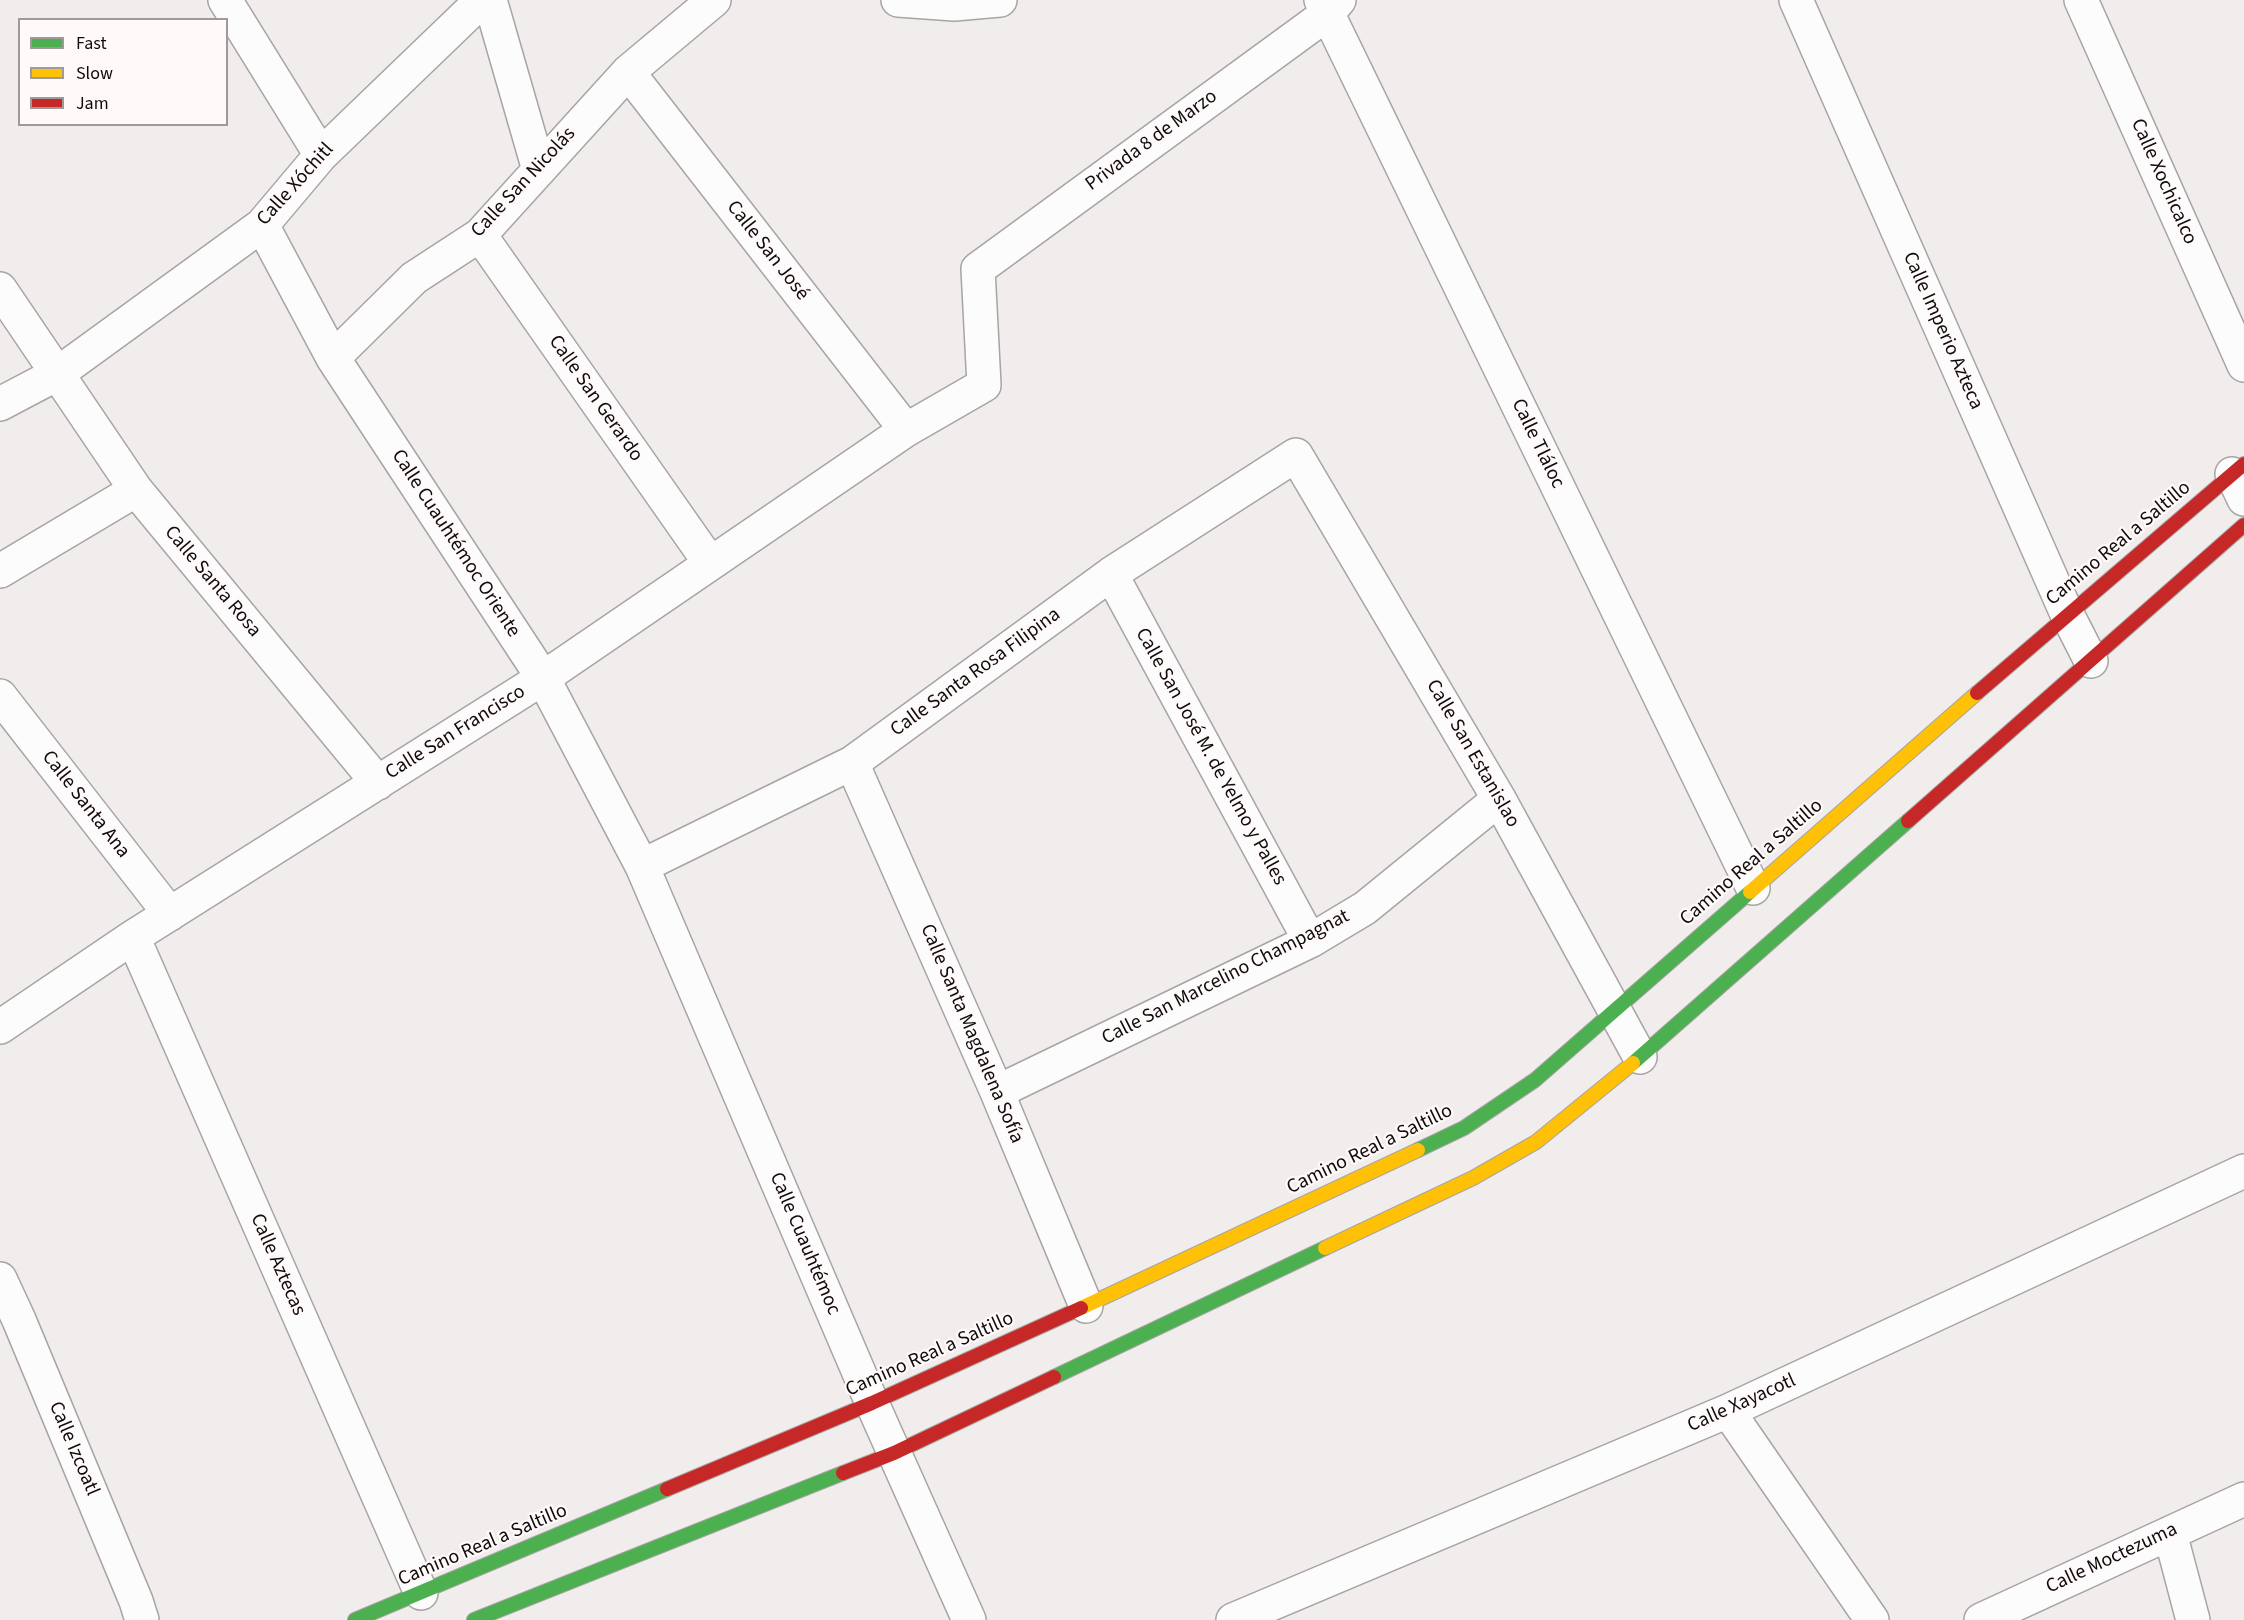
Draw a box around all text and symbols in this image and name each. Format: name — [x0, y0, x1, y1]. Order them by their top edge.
legend — [18, 18, 228, 126]
text: Fast — [76, 31, 107, 56]
text: Slow — [76, 61, 113, 86]
street label: Privada 8 de Marzo — [1081, 85, 1223, 197]
text: Jam — [76, 91, 109, 116]
street label: Calle Xochicalco — [2125, 115, 2201, 249]
street label: Calle San Nicolás — [467, 123, 581, 243]
street label: Calle Xóchitl — [253, 139, 339, 231]
street label: Calle San José — [721, 196, 813, 306]
street label: Calle Imperio Azteca — [1896, 248, 1988, 414]
street label: Calle San Gerardo — [542, 331, 648, 467]
street label: Calle Tláloc — [1505, 395, 1569, 493]
street label: Calle Cuauhtémoc Oriente — [385, 446, 525, 642]
street label: Camino Real a Saltillo — [2042, 476, 2196, 612]
street label: Calle Santa Rosa — [158, 521, 266, 643]
street label: Calle Santa Rosa Filipina — [886, 603, 1066, 743]
street label: Calle San José M. de Yelmo y Palles — [1129, 624, 1291, 890]
street label: Calle San Estanislao — [1420, 676, 1524, 832]
street label: Calle San Francisco — [382, 680, 530, 786]
street label: Calle Santa Ana — [36, 747, 134, 863]
street label: Camino Real a Saltillo — [1676, 794, 1828, 932]
street label: Calle San Marcelino Champagnat — [1098, 905, 1354, 1051]
street label: Calle Santa Magdalena Sofía — [914, 921, 1028, 1147]
street label: Camino Real a Saltillo — [1283, 1099, 1457, 1201]
street label: Calle Cuauhtémoc — [763, 1169, 845, 1319]
street label: Calle Aztecas — [244, 1210, 310, 1320]
street label: Camino Real a Saltillo — [842, 1307, 1018, 1403]
street label: Calle Xayacotl — [1684, 1369, 1800, 1439]
street label: Calle Izcoatl — [42, 1398, 104, 1500]
street label: Camino Real a Saltillo — [395, 1500, 571, 1592]
street label: Calle Moctezuma — [2043, 1518, 2181, 1600]

